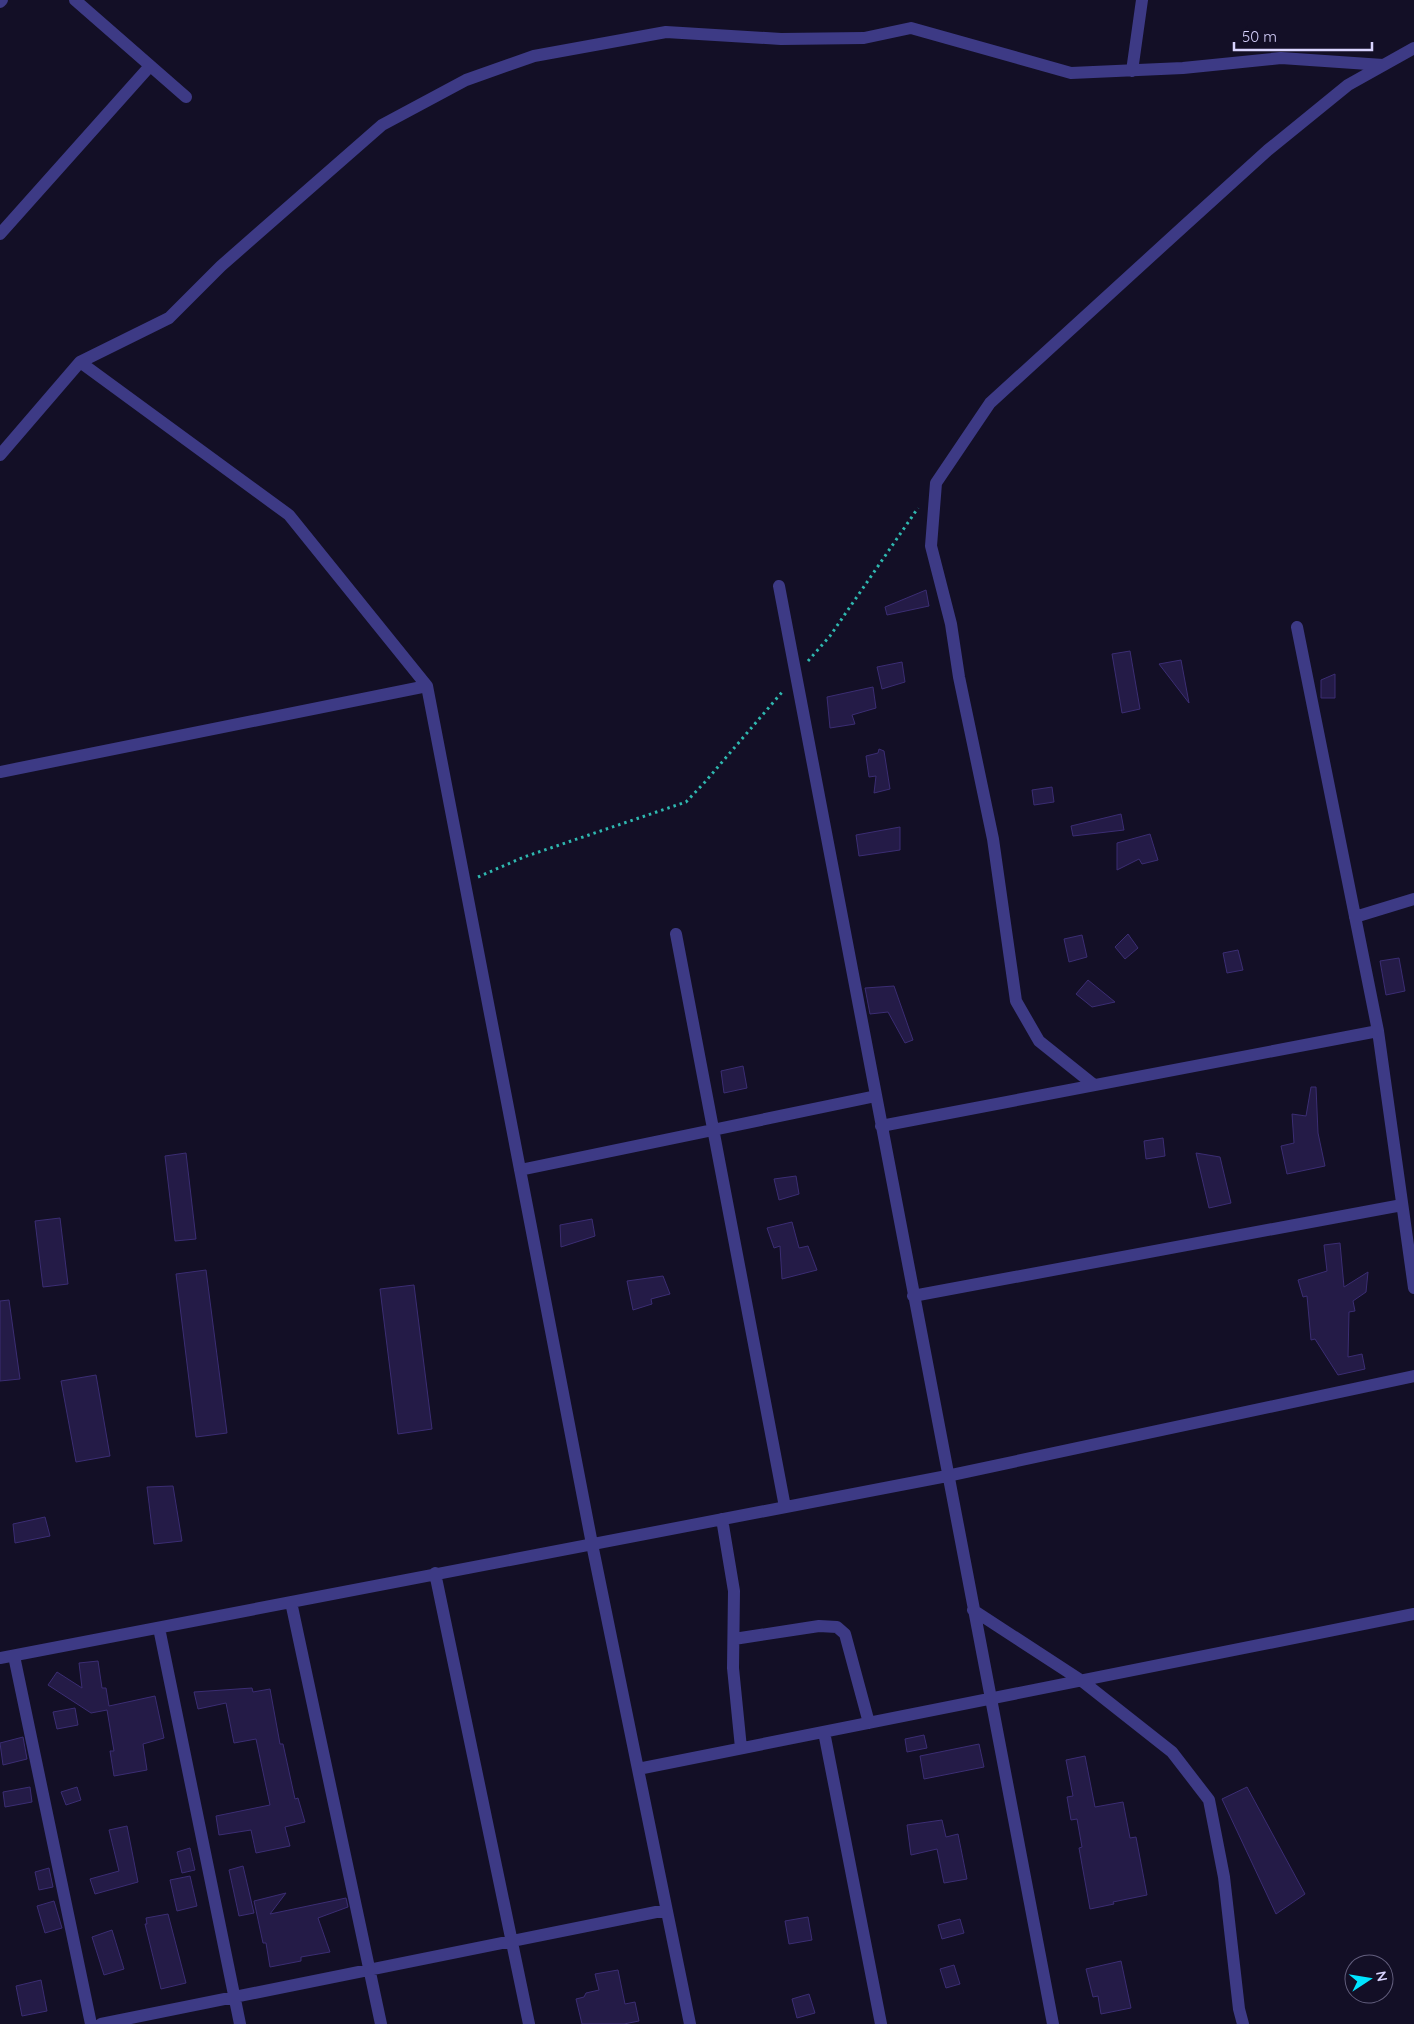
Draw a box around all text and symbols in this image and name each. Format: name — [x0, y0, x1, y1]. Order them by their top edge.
scale bar — [1234, 20, 1372, 52]
text: 50 m — [1242, 27, 1277, 46]
north arrow — [1344, 1954, 1394, 2004]
text: N — [1372, 1969, 1392, 1983]

